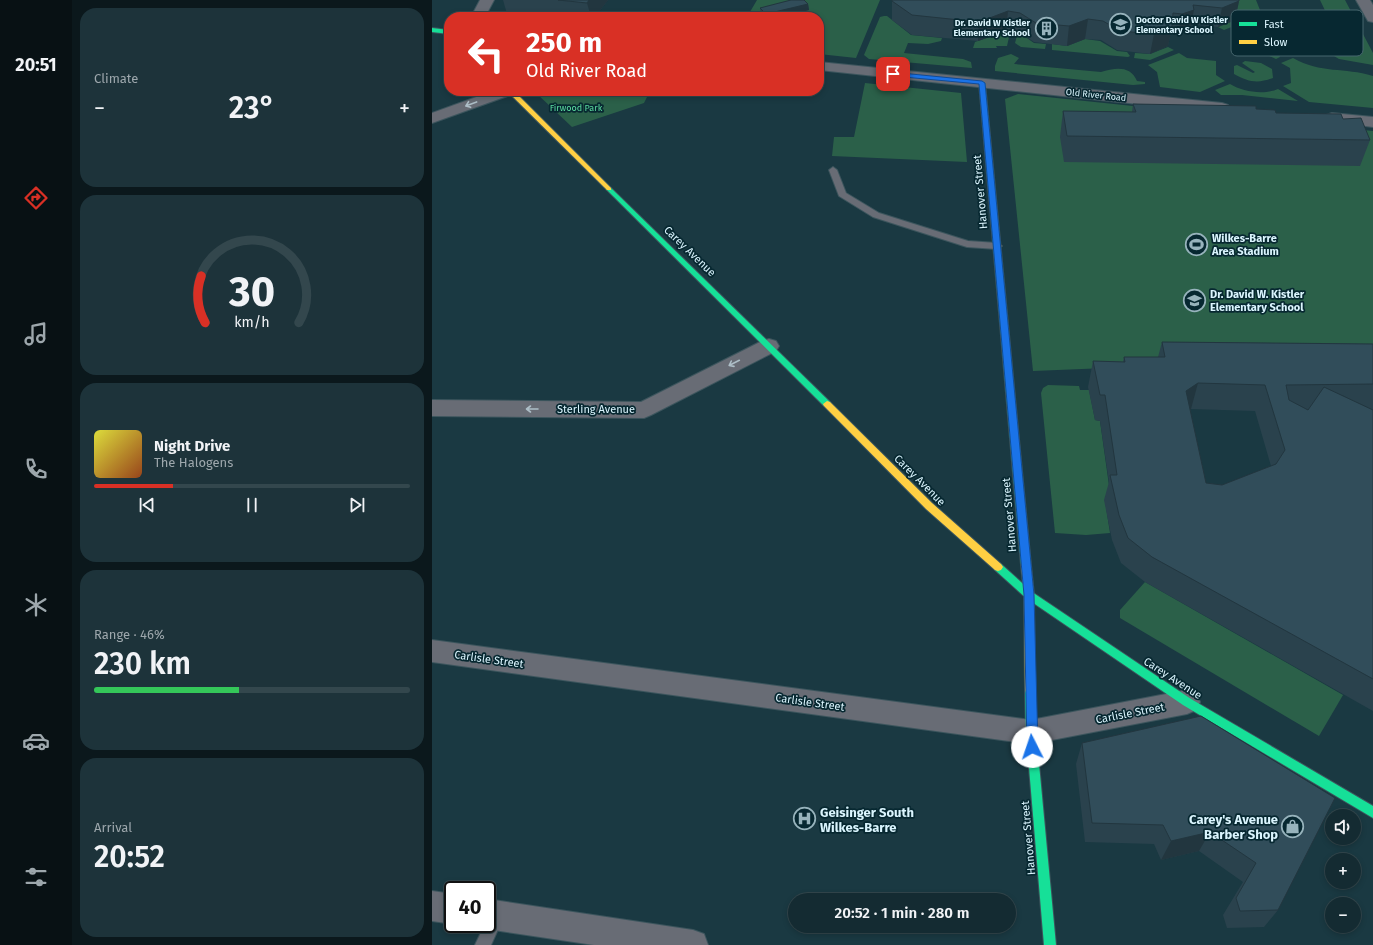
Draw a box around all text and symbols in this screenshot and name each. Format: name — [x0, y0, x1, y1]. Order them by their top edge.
legend — [1231, 10, 1363, 56]
school or university icon: Doctor David W Kistler Elementary School — [1107, 12, 1133, 38]
building icon: Dr. David W Kistler Elementary School — [1033, 15, 1059, 41]
place label: Doctor David W Kistler Elementary School — [1136, 15, 1228, 35]
place label: Dr. David W Kistler Elementary School — [953, 18, 1030, 38]
text: Fast — [1264, 18, 1284, 31]
text: 250 m — [526, 26, 602, 59]
icon: left — [460, 28, 512, 80]
text: Slow — [1264, 36, 1288, 49]
text: 20:51 — [15, 54, 57, 76]
pin — [876, 57, 910, 91]
text: Old River Road — [526, 60, 647, 82]
icon: arrive — [882, 63, 904, 85]
text: Climate — [94, 71, 138, 86]
street label: Old River Road — [1065, 87, 1127, 103]
text: 23° — [229, 90, 275, 126]
text: − — [94, 95, 105, 122]
text: + — [399, 95, 410, 122]
one-way arrow — [465, 101, 478, 108]
park label: Firwood Park — [550, 103, 603, 113]
street label: Hanover Street — [971, 154, 990, 230]
icon: directions — [22, 184, 50, 212]
street label: Carey Avenue — [661, 223, 718, 279]
sports icon: Wilkes-Barre Area Stadium — [1183, 231, 1209, 257]
place label: Wilkes-Barre Area Stadium — [1211, 232, 1279, 258]
text: 30 — [228, 267, 275, 317]
school or university icon: Dr. David W. Kistler Elementary School — [1181, 287, 1207, 313]
place label: Dr. David W. Kistler Elementary School — [1210, 288, 1305, 314]
text: km/h — [234, 314, 270, 331]
icon: music — [22, 320, 50, 348]
one-way arrow — [729, 360, 741, 367]
street label: Sterling Avenue — [557, 403, 635, 416]
one-way arrow — [526, 405, 539, 413]
text: Night Drive — [154, 437, 230, 455]
street label: Carey Avenue — [891, 452, 948, 509]
icon: phone — [22, 455, 50, 483]
text: The Halogens — [154, 455, 233, 470]
street label: Hanover Street — [1000, 477, 1019, 553]
icon: previous — [136, 494, 158, 516]
icon: pause — [241, 494, 263, 516]
icon: next — [346, 494, 368, 516]
icon: climate — [22, 591, 50, 619]
text: Range · 46% — [94, 627, 165, 642]
text: 230 km — [94, 646, 191, 682]
street label: Carlisle Street — [454, 648, 524, 671]
street label: Carey Avenue — [1141, 655, 1204, 702]
street label: Carlisle Street — [775, 691, 845, 714]
street label: Carlisle Street — [1095, 700, 1166, 727]
position arrow — [1011, 726, 1053, 768]
icon: car — [22, 727, 50, 755]
street label: Hanover Street — [1019, 800, 1038, 876]
place label: Geisinger South Wilkes-Barre — [820, 805, 914, 835]
hospital icon: Geisinger South Wilkes-Barre — [791, 806, 817, 832]
map controls — [1325, 809, 1361, 933]
button: sound — [1325, 809, 1361, 845]
place label: Carey's Avenue Barber Shop — [1189, 812, 1278, 842]
shop icon: Carey's Avenue Barber Shop — [1280, 813, 1306, 839]
text: Arrival — [94, 820, 132, 835]
text: 20:52 — [94, 839, 165, 875]
button: + — [1325, 853, 1361, 889]
icon: filters — [22, 863, 50, 891]
speed limit sign: 40 — [444, 881, 496, 933]
button: − — [1325, 897, 1361, 933]
text: 20:52 · 1 min · 280 m — [835, 904, 969, 922]

